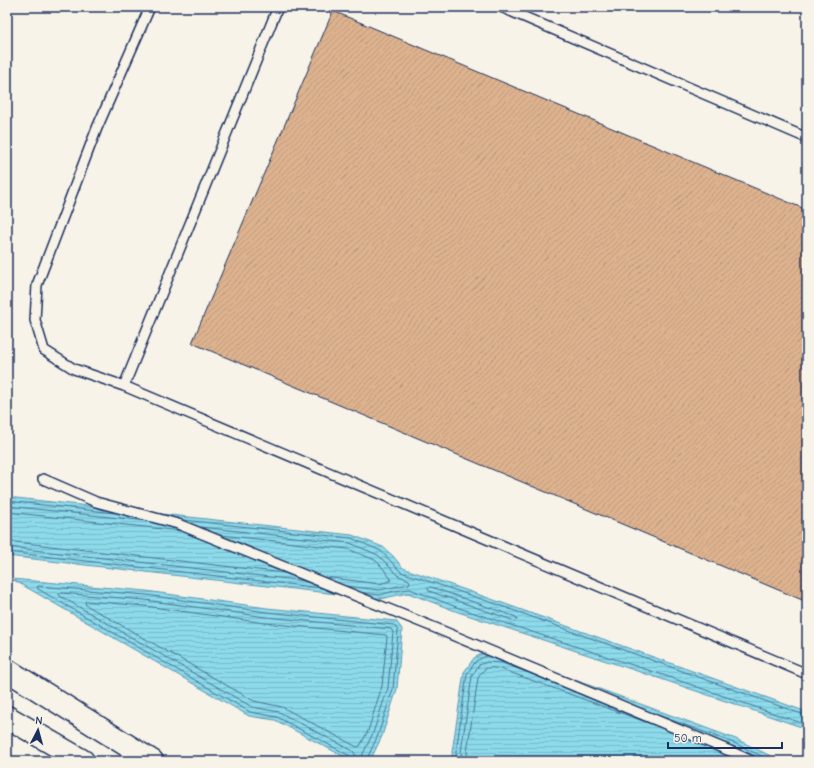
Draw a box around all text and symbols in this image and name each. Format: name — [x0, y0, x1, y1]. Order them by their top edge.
north arrow — [18, 710, 58, 750]
text: N — [35, 714, 43, 727]
scale bar — [668, 724, 782, 750]
text: 50 m — [674, 731, 702, 745]

